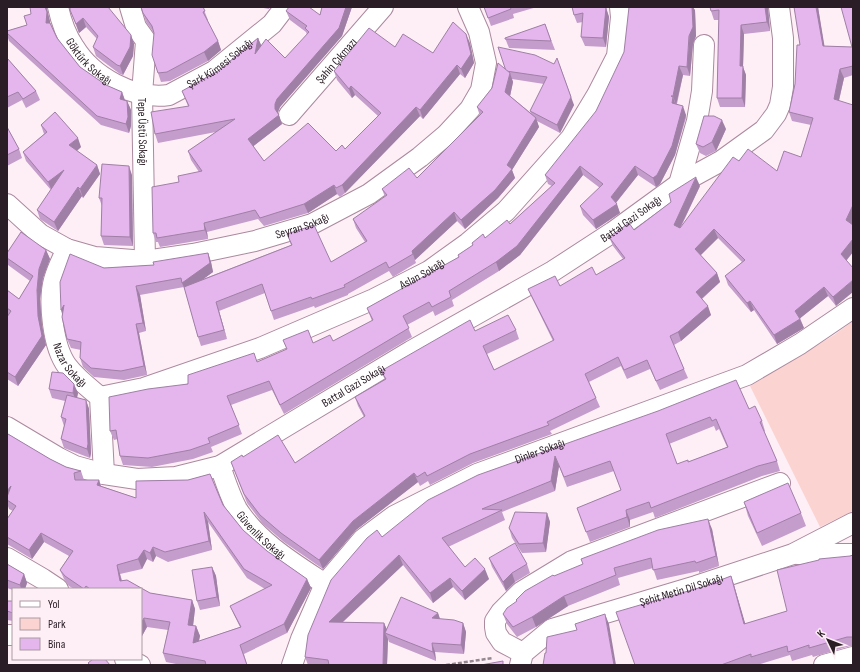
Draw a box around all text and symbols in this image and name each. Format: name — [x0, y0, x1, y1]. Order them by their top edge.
street label: Göktürk Sokağı — [62, 35, 114, 89]
street label: Şahin Çıkmazı — [313, 35, 361, 87]
street label: Şark Kümesi Sokağı — [184, 36, 256, 92]
street label: Tepe Üstü Sokağı — [134, 98, 150, 166]
street label: Battal Gazi Sokağı — [598, 192, 665, 246]
street label: Seyran Sokağı — [274, 210, 332, 243]
street label: Aslan Sokağı — [396, 255, 448, 293]
street label: Nazar Sokağı — [49, 341, 90, 391]
street label: Battal Gazi Sokağı — [319, 361, 388, 411]
street label: Dinler Sokağı — [513, 435, 567, 467]
street label: Güvenlik Sokağı — [233, 508, 288, 563]
street label: Şehit Metin Dil Sokağı — [638, 571, 725, 610]
legend — [12, 588, 142, 660]
text: Yol — [48, 597, 60, 612]
text: Park — [48, 617, 66, 632]
north arrow — [808, 620, 848, 660]
text: K — [814, 627, 828, 640]
text: Bina — [48, 637, 66, 652]

